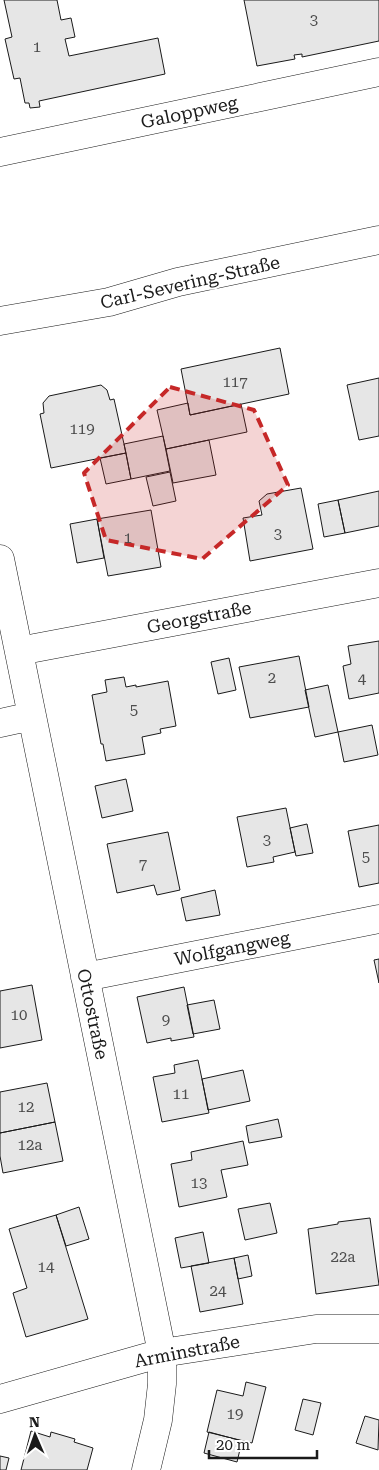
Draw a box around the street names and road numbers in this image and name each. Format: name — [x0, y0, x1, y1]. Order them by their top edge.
street label: Galoppweg — [139, 91, 240, 132]
street label: Carl-Severing-Straße — [98, 251, 282, 313]
street label: Georgstraße — [145, 597, 253, 637]
street label: Wolfgangweg — [172, 926, 292, 969]
street label: Ottostraße — [73, 967, 113, 1061]
street label: Arminstraße — [132, 1330, 242, 1372]

